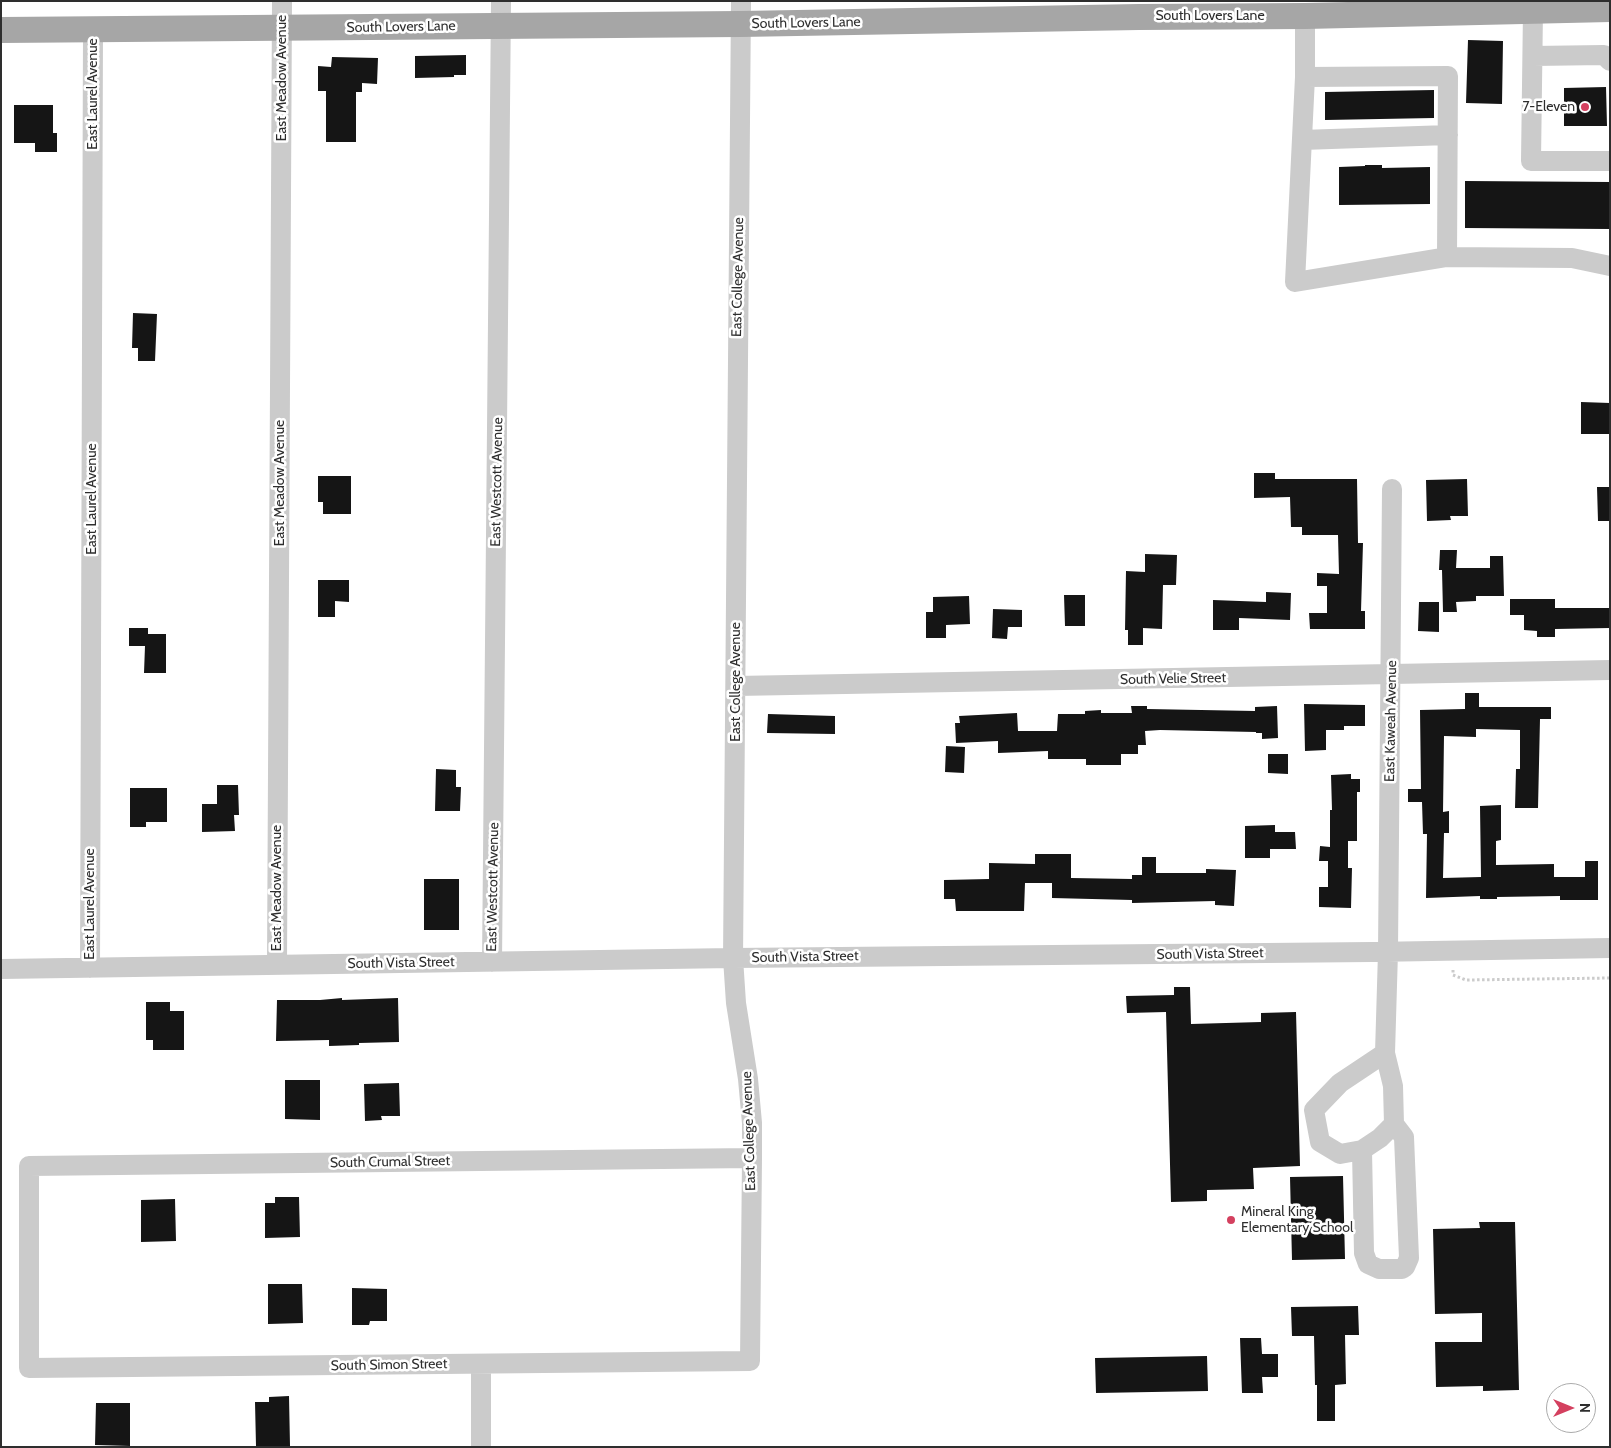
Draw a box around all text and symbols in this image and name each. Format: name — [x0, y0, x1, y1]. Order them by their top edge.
street label: South Lovers Lane — [1155, 8, 1265, 24]
street label: South Lovers Lane — [751, 14, 861, 32]
street label: East Meadow Avenue — [274, 15, 290, 141]
street label: South Lovers Lane — [346, 18, 456, 36]
street label: East Laurel Avenue — [85, 38, 101, 150]
place label: 7-Eleven — [1522, 99, 1575, 115]
marker: 7-Eleven — [1579, 101, 1591, 113]
street label: East College Avenue — [729, 217, 747, 337]
street label: East Westcott Avenue — [487, 417, 507, 547]
street label: East Meadow Avenue — [272, 420, 288, 546]
street label: East Laurel Avenue — [84, 443, 100, 555]
street label: East College Avenue — [728, 622, 744, 742]
street label: East Kaweah Avenue — [1382, 660, 1400, 782]
street label: South Velie Street — [1120, 670, 1226, 688]
street label: East Westcott Avenue — [483, 822, 503, 952]
street label: East Meadow Avenue — [269, 825, 285, 951]
street label: East Laurel Avenue — [82, 848, 98, 960]
street label: South Vista Street — [1156, 945, 1264, 963]
street label: South Vista Street — [751, 948, 859, 966]
street label: South Vista Street — [347, 954, 455, 972]
street label: East College Avenue — [739, 1071, 759, 1191]
street label: South Crumal Street — [330, 1153, 450, 1171]
place label: Mineral King Elementary School — [1241, 1204, 1353, 1236]
marker: Mineral King Elementary School — [1225, 1214, 1237, 1226]
street label: South Simon Street — [331, 1356, 447, 1374]
north arrow — [1546, 1383, 1596, 1433]
text: N — [1576, 1403, 1594, 1413]

